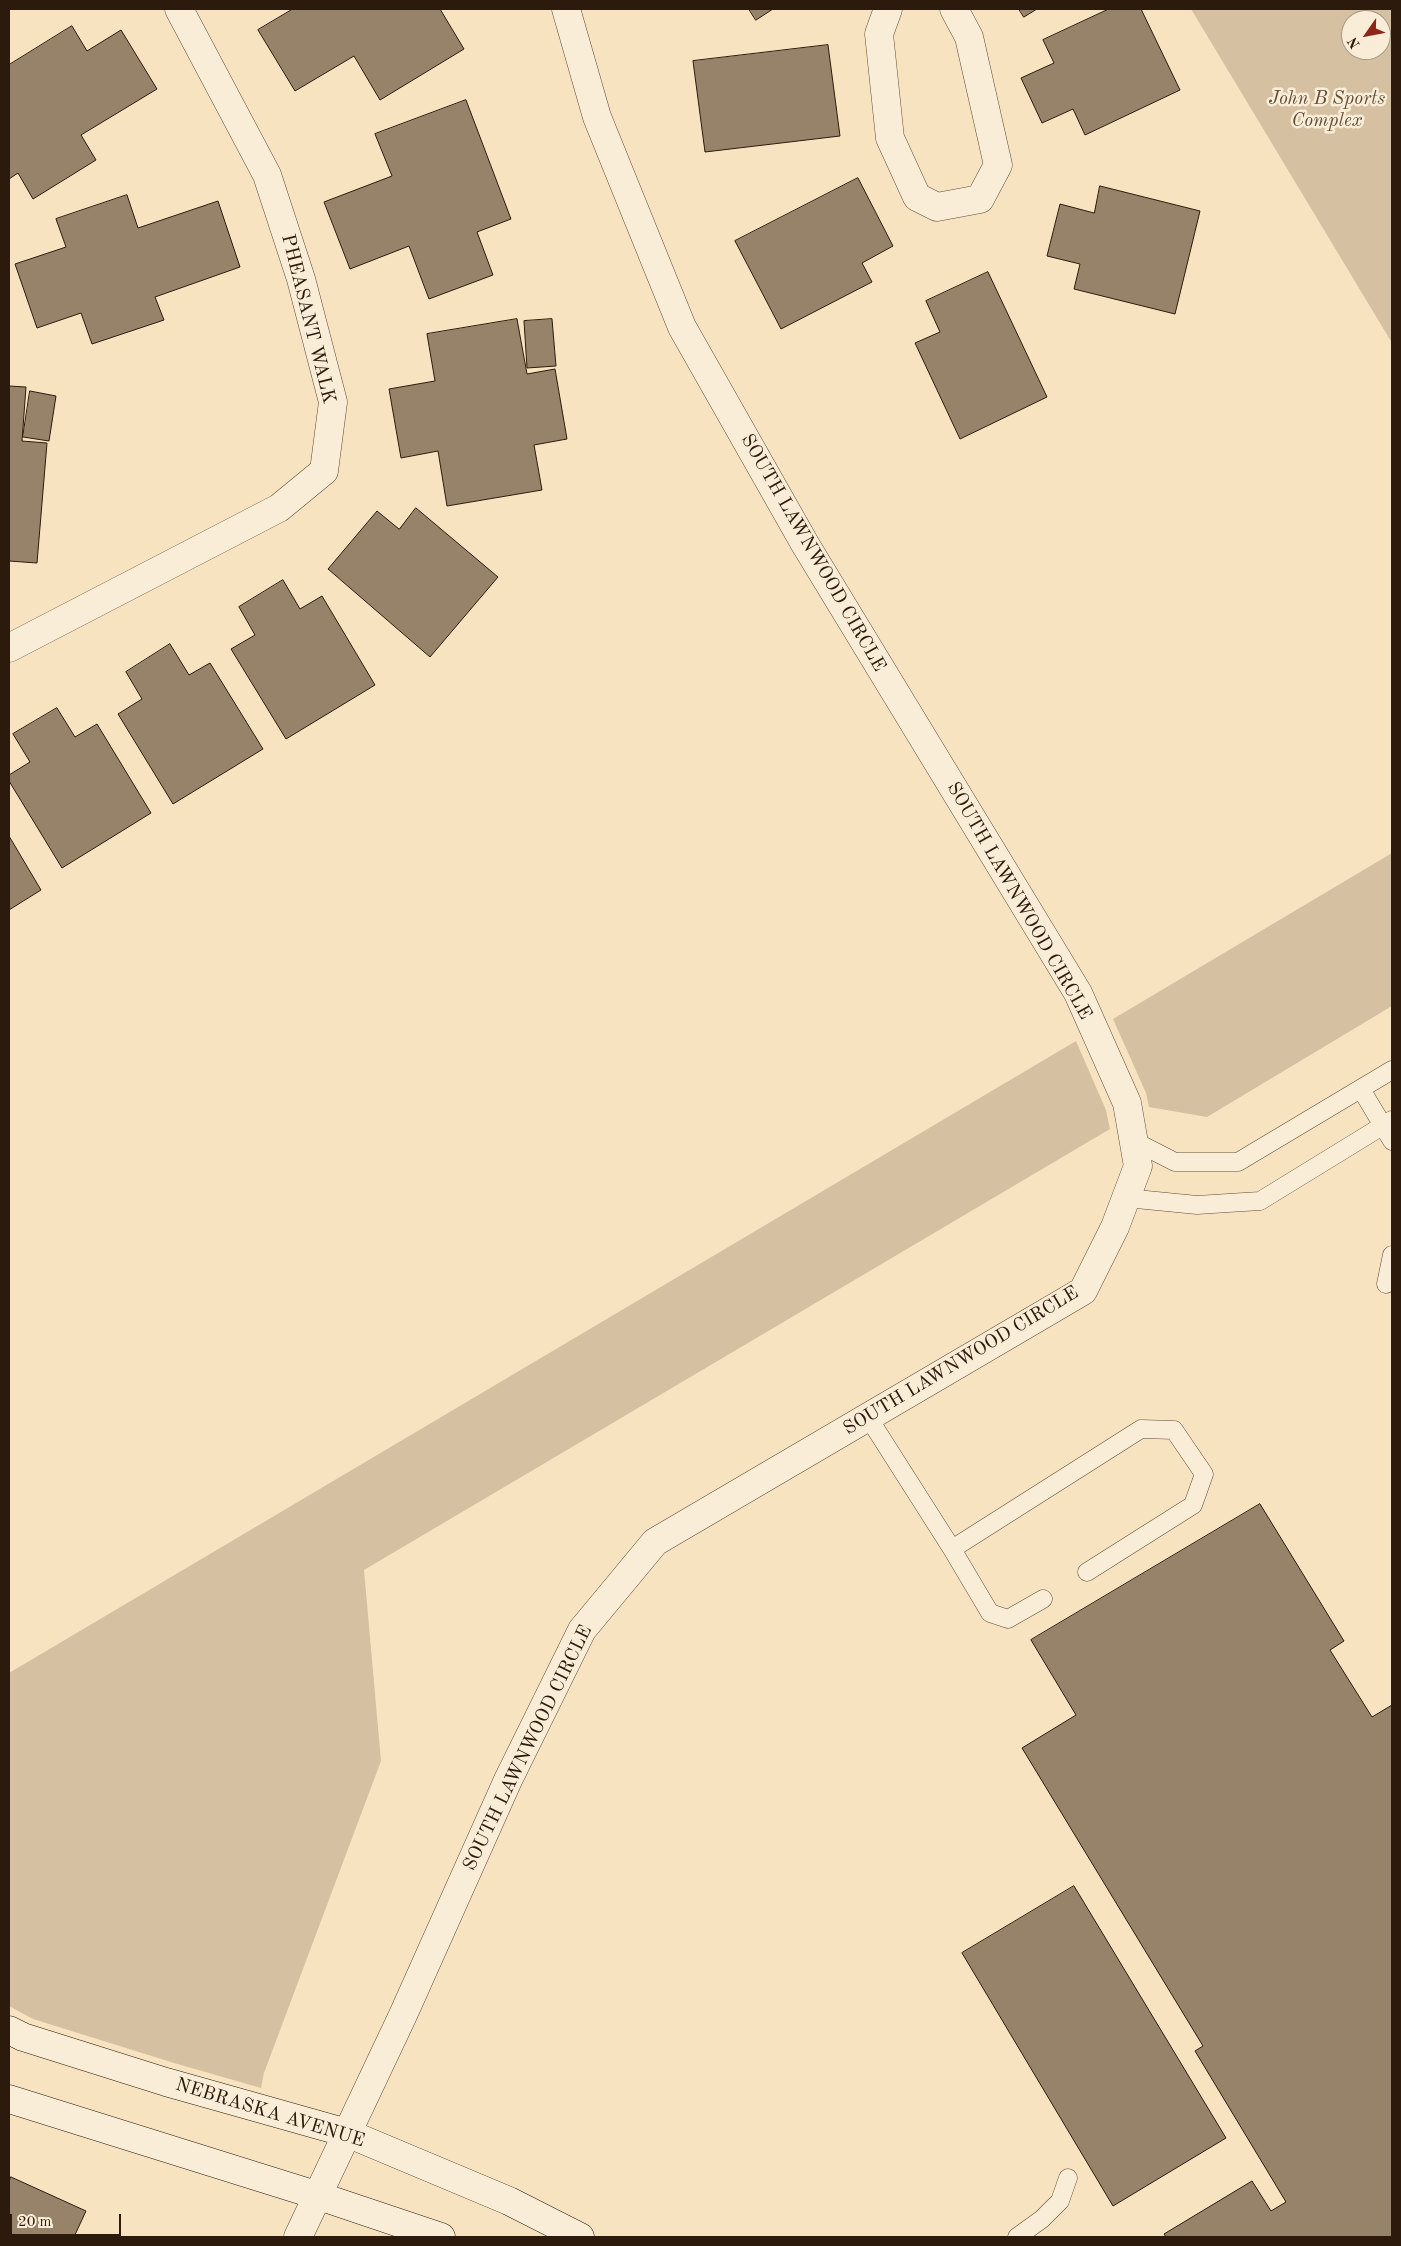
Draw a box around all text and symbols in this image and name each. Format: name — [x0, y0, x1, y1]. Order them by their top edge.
north arrow — [1341, 10, 1391, 60]
text: N — [1345, 34, 1363, 51]
park label: John B Sports Complex — [1269, 88, 1385, 132]
street label: PHEASANT WALK — [276, 232, 340, 406]
street label: SOUTH LAWNWOOD CIRCLE — [736, 430, 890, 676]
street label: SOUTH LAWNWOOD CIRCLE — [942, 778, 1096, 1024]
street label: SOUTH LAWNWOOD CIRCLE — [839, 1282, 1083, 1440]
street label: SOUTH LAWNWOOD CIRCLE — [458, 1621, 598, 1875]
street label: NEBRASKA AVENUE — [173, 2073, 367, 2153]
scale bar — [12, 2204, 124, 2236]
text: 20 m — [18, 2215, 52, 2230]

